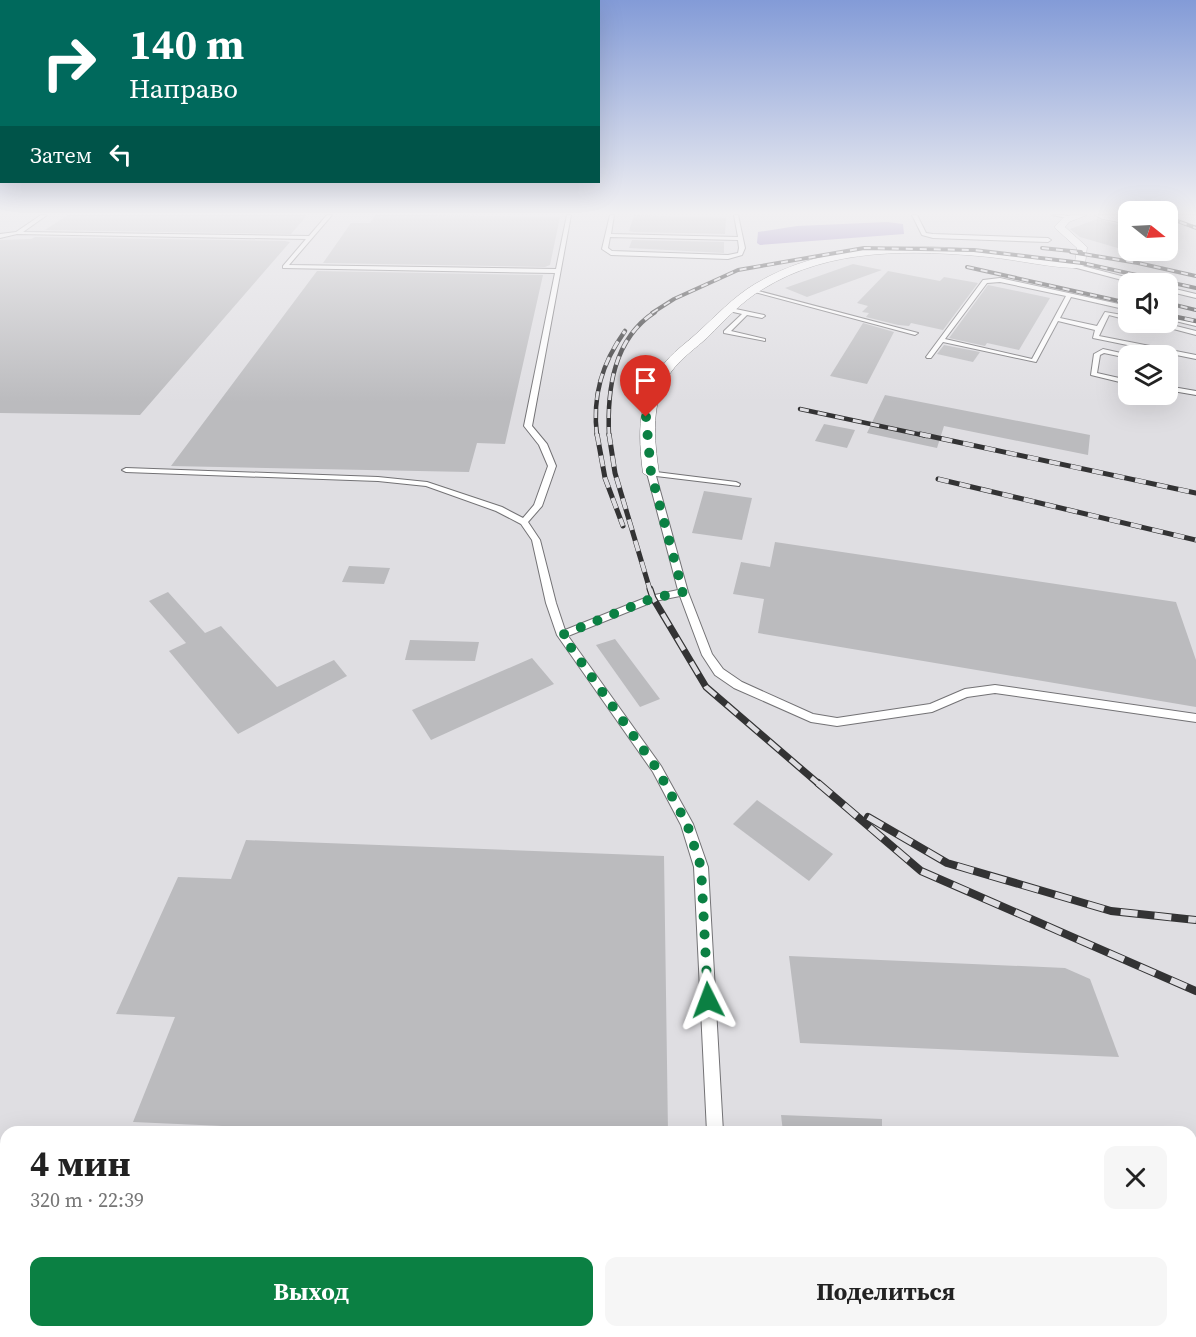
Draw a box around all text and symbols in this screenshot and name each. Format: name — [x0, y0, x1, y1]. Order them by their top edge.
text: 140 m — [129, 15, 244, 73]
icon: right — [30, 24, 108, 102]
text: Направо — [129, 70, 238, 107]
icon: left — [104, 138, 137, 171]
text: Затем — [30, 140, 92, 170]
north arrow — [1118, 201, 1178, 261]
map controls — [1118, 201, 1178, 405]
button: sound — [1118, 273, 1178, 333]
button: layers — [1118, 345, 1178, 405]
pin — [620, 355, 671, 417]
icon: arrive — [629, 364, 662, 397]
position arrow — [676, 968, 740, 1032]
text: 4 мин — [30, 1139, 131, 1188]
button: close — [1104, 1146, 1167, 1209]
text: 320 m · 22:39 — [30, 1186, 144, 1214]
button: Выход — [30, 1257, 593, 1326]
button: Поделиться — [605, 1257, 1167, 1326]

